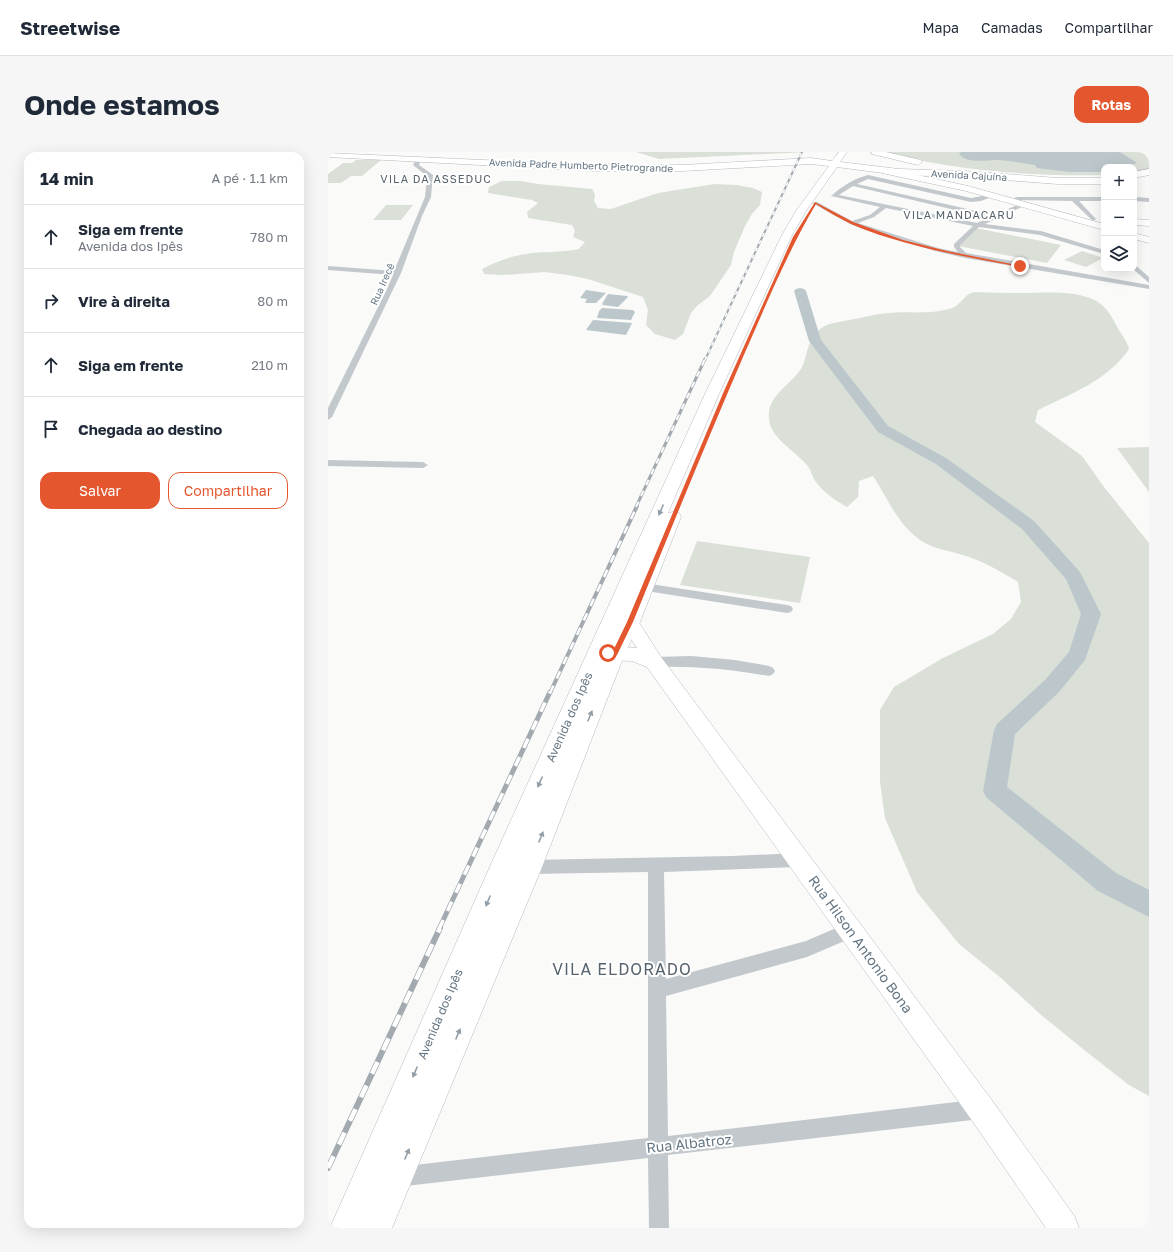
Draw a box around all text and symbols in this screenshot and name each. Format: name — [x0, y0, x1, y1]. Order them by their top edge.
text: Streetwise — [20, 16, 120, 39]
text: Mapa — [922, 19, 959, 36]
text: Camadas — [981, 19, 1043, 36]
text: Compartilhar — [1065, 19, 1153, 36]
button: Rotas — [1074, 86, 1149, 123]
text: Onde estamos — [24, 88, 220, 121]
street label: Avenida Padre Humberto Pietrogrande — [489, 156, 674, 174]
map controls — [1101, 164, 1137, 272]
button: + — [1101, 164, 1137, 200]
street label: Avenida Cajuína — [931, 167, 1007, 183]
text: 14 min — [40, 168, 93, 189]
text: A pé · 1.1 km — [211, 170, 288, 186]
district label: VILA DA ASSEDUC — [380, 172, 492, 185]
button: − — [1101, 200, 1137, 236]
district label: VILA MANDACARU — [903, 208, 1015, 221]
text: Siga em frente — [78, 220, 183, 238]
icon: ahead — [40, 226, 62, 248]
text: 780 m — [250, 229, 288, 245]
button: layers — [1101, 236, 1137, 272]
text: Avenida dos Ipês — [78, 238, 183, 254]
route end — [1011, 257, 1029, 275]
street label: Rua Irecê — [367, 261, 397, 307]
icon: right — [40, 290, 62, 312]
text: Vire à direita — [78, 292, 170, 310]
text: 80 m — [257, 293, 288, 309]
icon: ahead — [40, 354, 62, 376]
text: Siga em frente — [78, 356, 183, 374]
text: 210 m — [251, 357, 288, 373]
icon: arrive — [40, 418, 62, 440]
text: Chegada ao destino — [78, 420, 222, 438]
button: Salvar — [40, 472, 160, 509]
button: Compartilhar — [168, 472, 288, 509]
one-way arrow — [658, 504, 664, 516]
route start — [599, 644, 617, 662]
street label: Avenida dos Ipês — [542, 670, 596, 764]
one-way arrow — [587, 710, 593, 722]
one-way arrow — [537, 776, 543, 787]
one-way arrow — [538, 831, 544, 842]
street label: Rua Hilson Antonio Bona — [805, 872, 917, 1016]
one-way arrow — [484, 895, 490, 907]
district label: VILA ELDORADO — [552, 959, 692, 979]
street label: Avenida dos Ipês — [414, 966, 466, 1062]
one-way arrow — [454, 1028, 461, 1040]
one-way arrow — [412, 1066, 418, 1078]
street label: Rua Albatroz — [646, 1130, 732, 1156]
one-way arrow — [404, 1147, 410, 1159]

